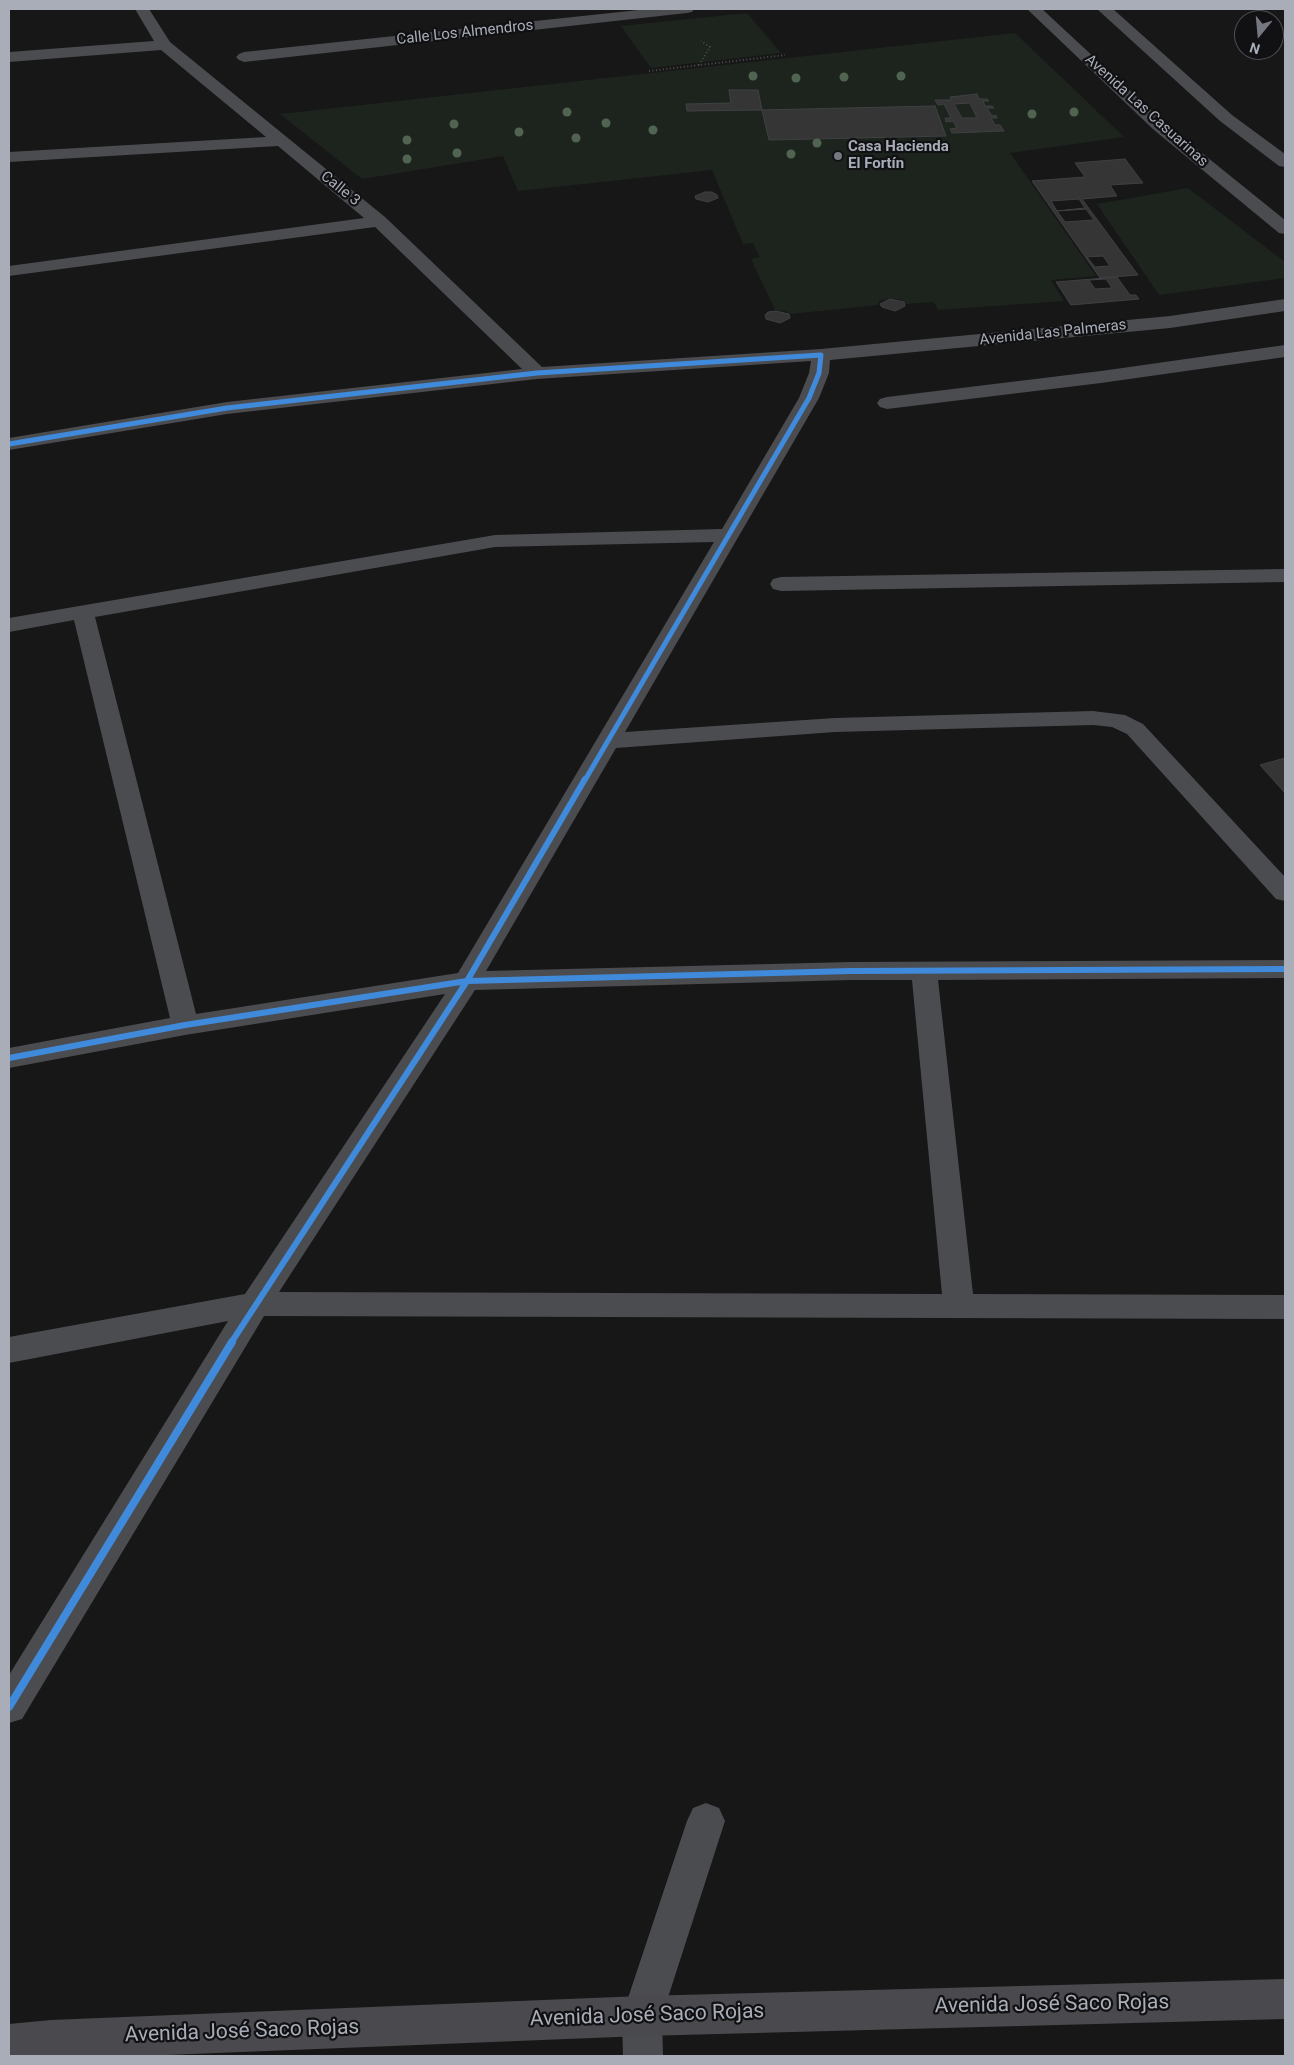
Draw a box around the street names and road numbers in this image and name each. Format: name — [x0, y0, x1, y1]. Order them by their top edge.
street label: Calle Los Almendros — [396, 17, 534, 49]
street label: Avenida Las Casuarinas — [1081, 51, 1211, 171]
street label: Calle 3 — [317, 168, 363, 210]
street label: Avenida Las Palmeras — [979, 316, 1127, 350]
street label: Avenida José Saco Rojas — [935, 1990, 1169, 2020]
street label: Avenida José Saco Rojas — [529, 1999, 765, 2033]
street label: Avenida José Saco Rojas — [124, 2015, 360, 2049]

